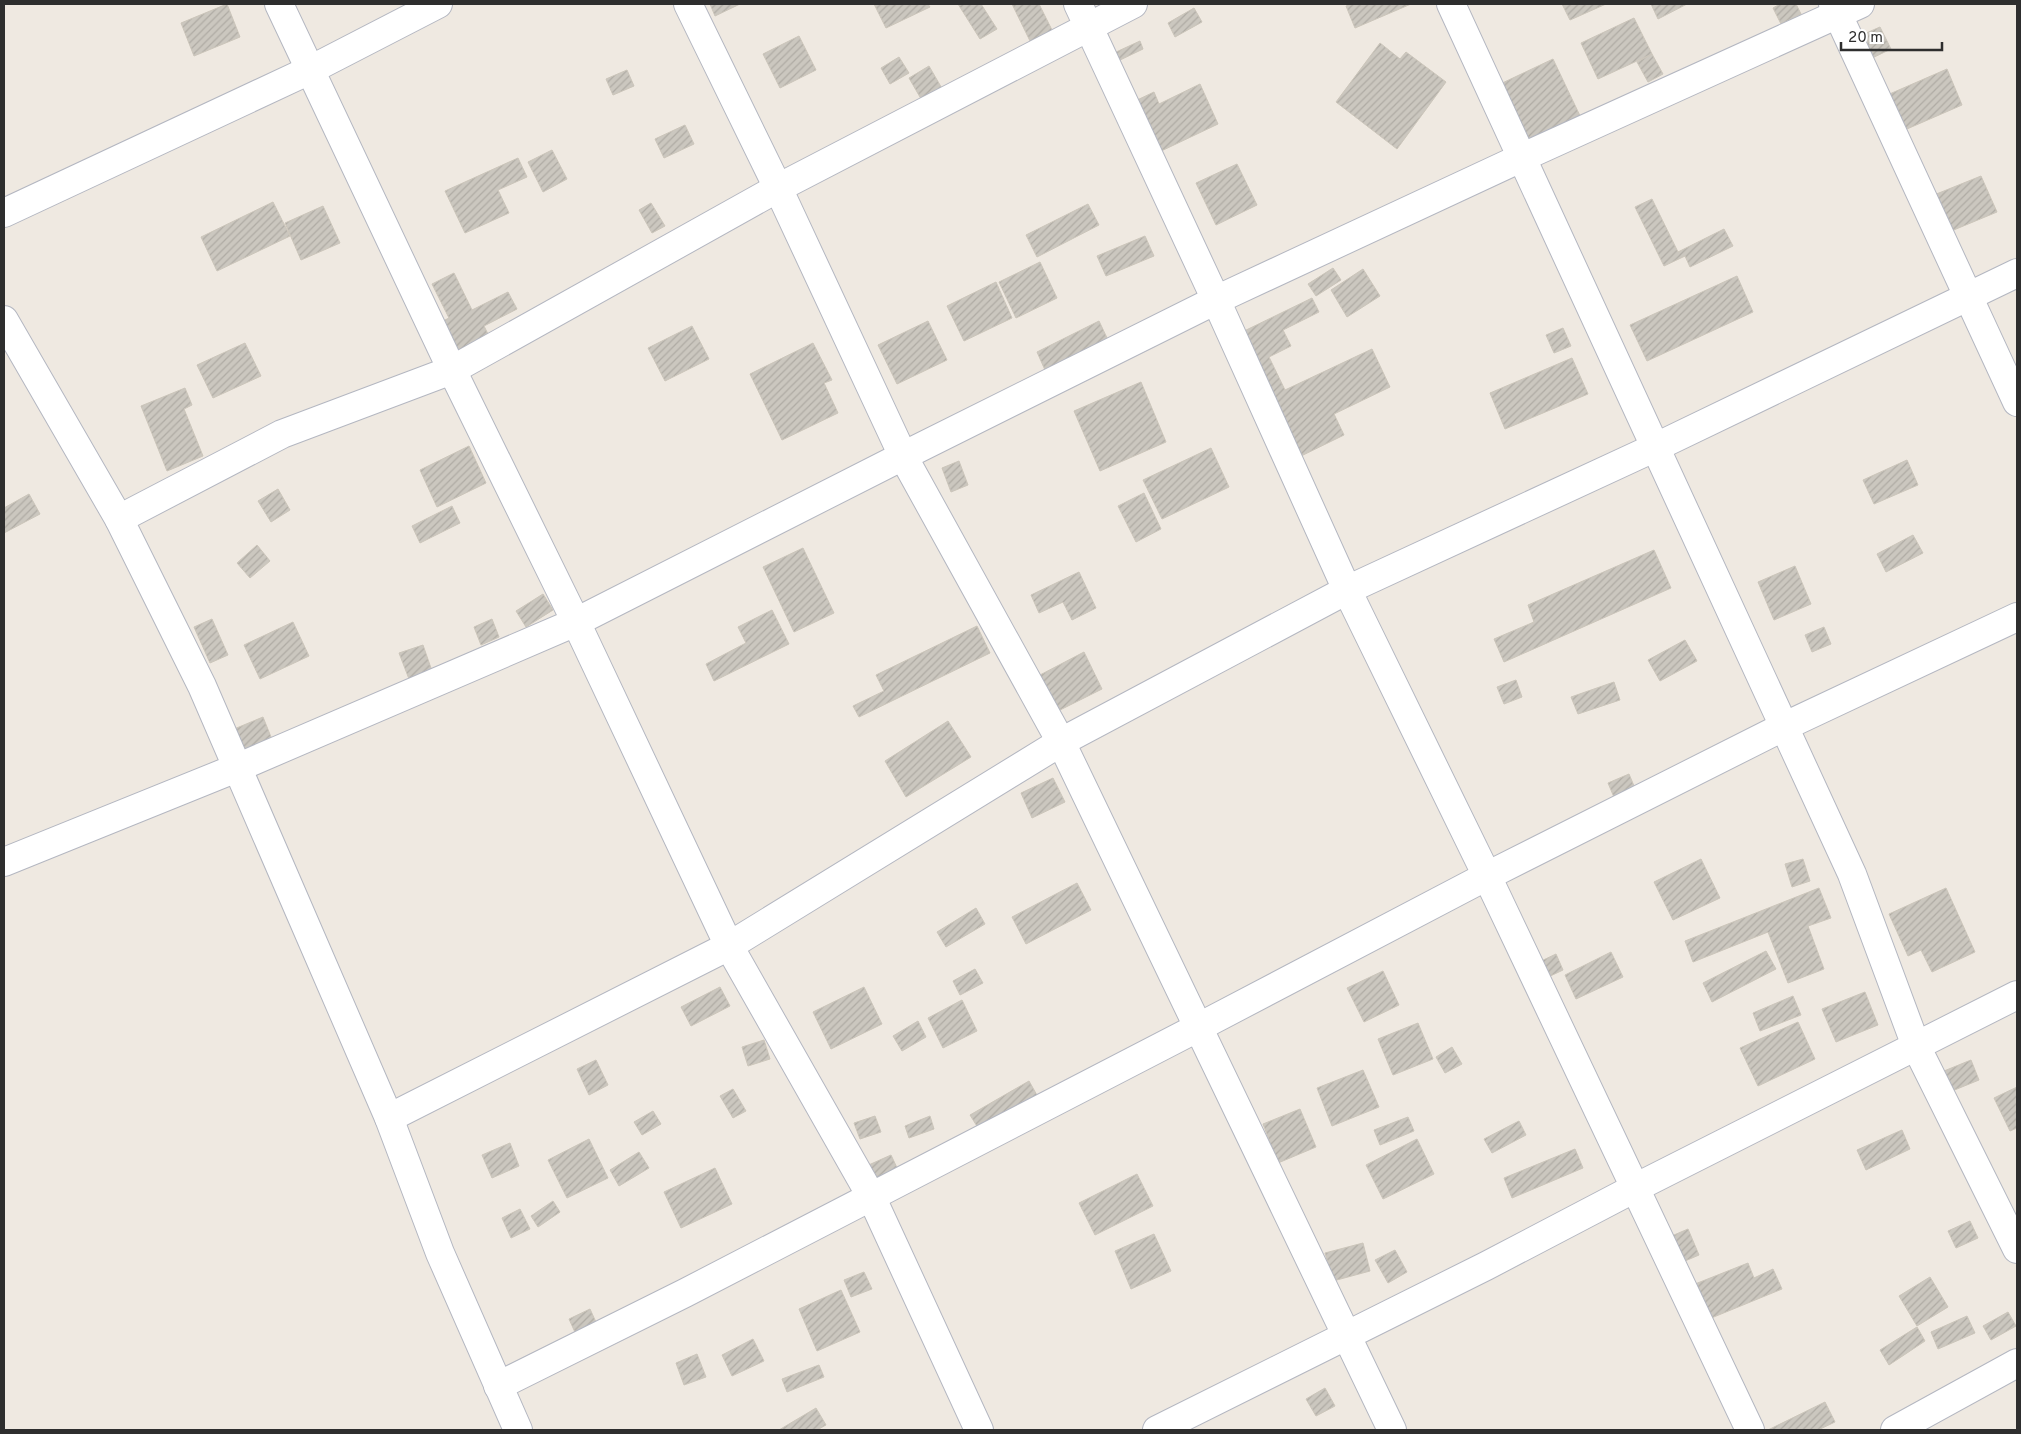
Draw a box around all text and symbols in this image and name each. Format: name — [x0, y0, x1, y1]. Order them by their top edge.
scale bar — [1841, 20, 1942, 52]
text: 20 m — [1848, 29, 1883, 48]

